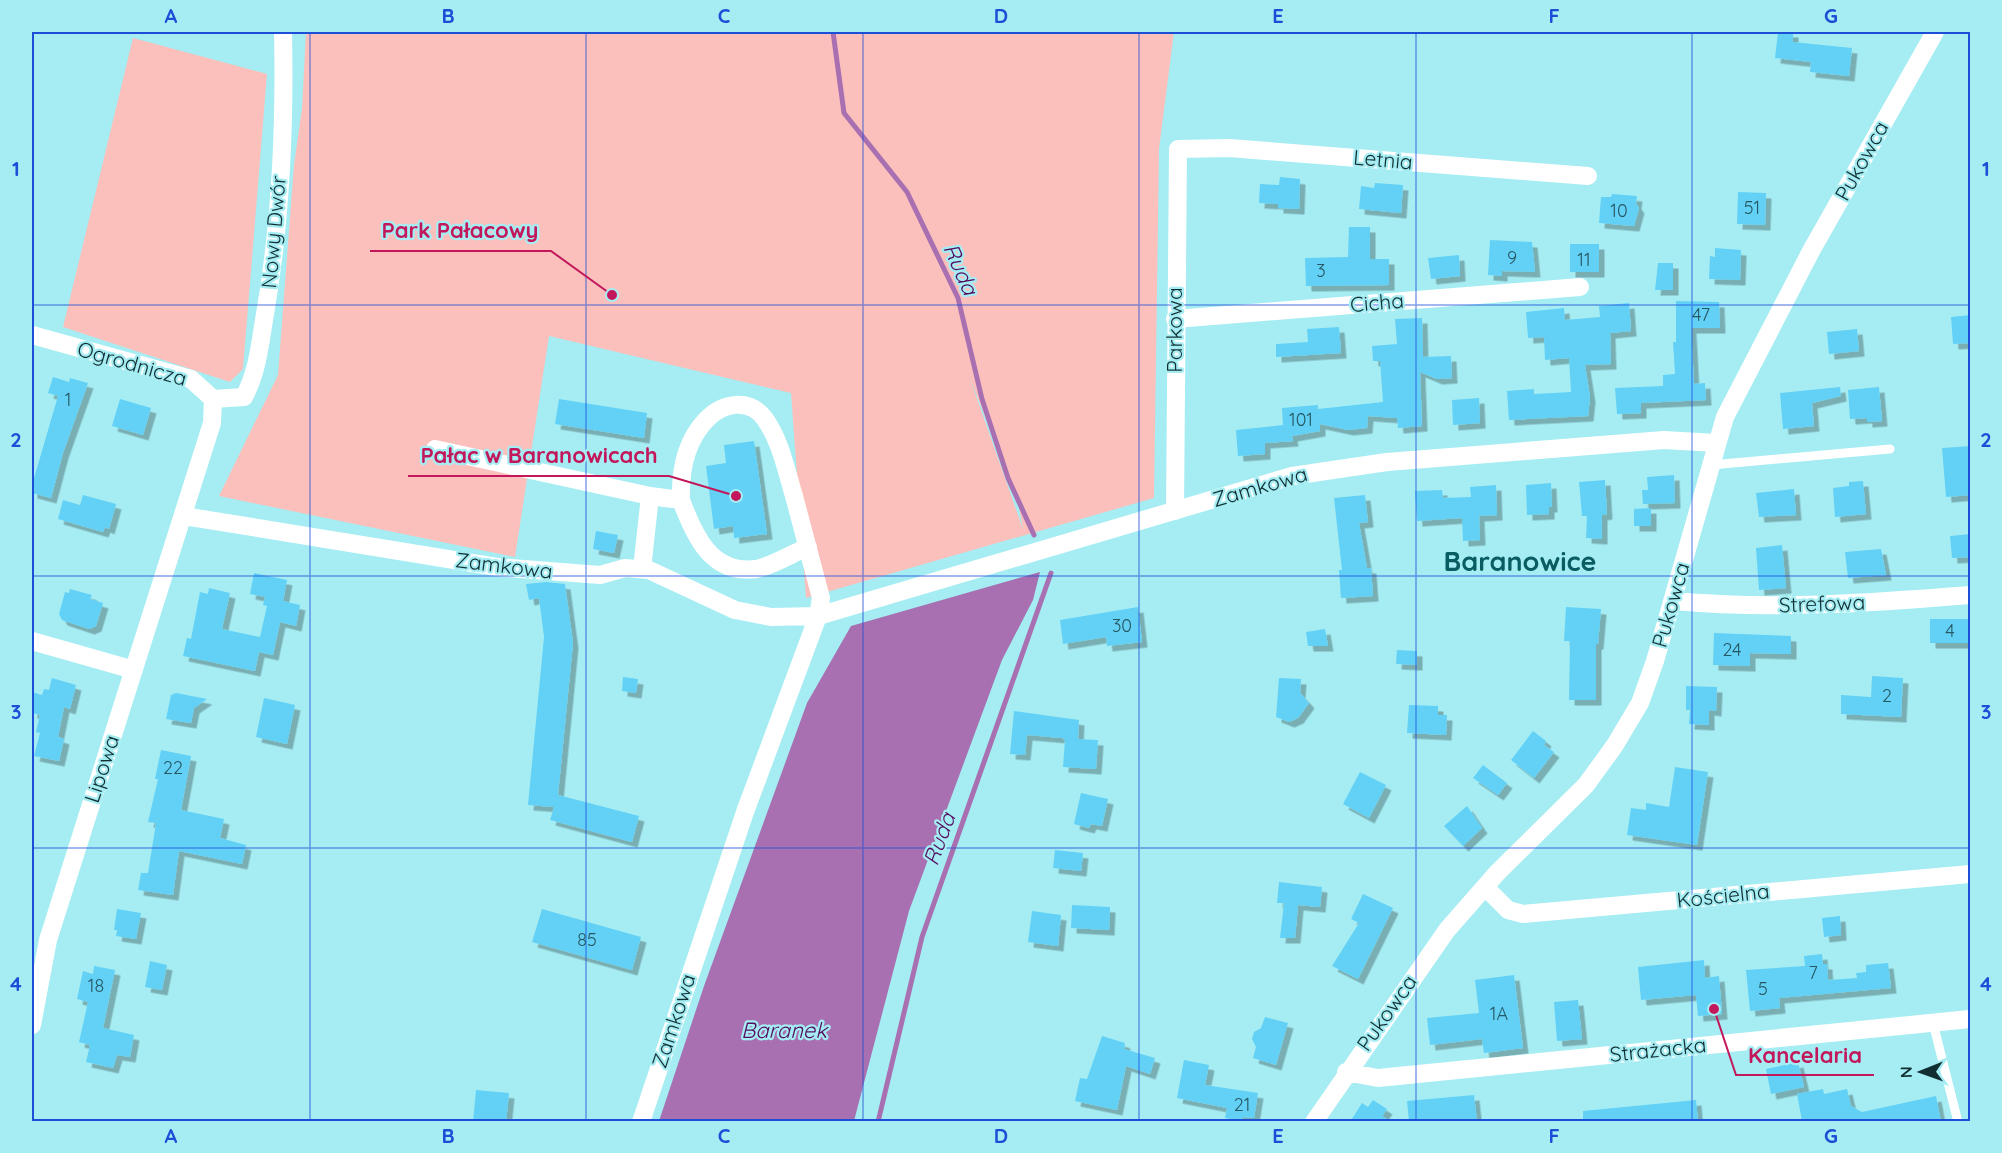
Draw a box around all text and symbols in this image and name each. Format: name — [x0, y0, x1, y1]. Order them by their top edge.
text: A — [165, 3, 178, 28]
text: B — [441, 3, 455, 28]
text: C — [718, 3, 731, 28]
text: D — [994, 3, 1008, 28]
text: E — [1272, 3, 1284, 28]
text: F — [1548, 3, 1560, 28]
text: G — [1824, 3, 1838, 28]
street label: Pukowca — [1829, 116, 1894, 205]
street label: Letnia — [1352, 143, 1414, 175]
text: 1 — [12, 156, 20, 181]
text: 1 — [1982, 156, 1990, 181]
street label: Nowy Dwór — [255, 174, 291, 289]
house number: 51 — [1744, 196, 1760, 219]
house number: 10 — [1610, 199, 1628, 222]
callout: Park Pałacowy — [370, 211, 551, 251]
text: Park Pałacowy — [382, 216, 538, 244]
water label: Ruda — [937, 239, 985, 301]
house number: 9 — [1507, 246, 1517, 269]
house number: 11 — [1577, 248, 1591, 271]
house number: 3 — [1316, 259, 1326, 282]
street label: Parkowa — [1161, 287, 1187, 373]
street label: Cicha — [1349, 287, 1405, 317]
house number: 47 — [1692, 303, 1710, 326]
street label: Ogrodnicza — [75, 335, 190, 391]
house number: 1 — [65, 388, 71, 411]
house number: 101 — [1289, 408, 1313, 431]
text: 2 — [10, 427, 22, 452]
text: 2 — [1980, 427, 1992, 452]
callout: Pałac w Baranowicach — [408, 436, 669, 476]
text: Pałac w Baranowicach — [420, 441, 658, 469]
street label: Zamkowa — [1209, 460, 1310, 512]
district label: Baranowice — [1443, 544, 1597, 578]
street label: Zamkowa — [454, 546, 554, 584]
street label: Pukowca — [1646, 559, 1695, 650]
street label: Strefowa — [1778, 588, 1866, 618]
house number: 30 — [1112, 614, 1132, 637]
house number: 4 — [1945, 619, 1955, 642]
house number: 24 — [1722, 638, 1742, 661]
house number: 2 — [1882, 684, 1892, 707]
text: 3 — [11, 699, 21, 724]
text: 3 — [1981, 699, 1991, 724]
street label: Lipowa — [78, 732, 124, 806]
house number: 22 — [163, 756, 183, 779]
water label: Ruda — [917, 807, 962, 869]
street label: Kościelna — [1675, 877, 1771, 913]
house number: 85 — [577, 928, 597, 951]
house number: 7 — [1808, 961, 1818, 984]
street label: Pukowca — [1351, 969, 1422, 1056]
street label: Zamkowa — [646, 970, 700, 1071]
text: 4 — [10, 971, 22, 996]
text: 4 — [1980, 971, 1992, 996]
house number: 18 — [88, 974, 104, 997]
house number: 5 — [1758, 977, 1768, 1000]
house number: 1A — [1490, 1002, 1509, 1025]
water label: Baranek — [741, 1016, 829, 1044]
street label: Strażacka — [1608, 1031, 1708, 1067]
callout: Kancelaria — [1736, 1035, 1874, 1075]
text: Kancelaria — [1748, 1041, 1862, 1069]
north arrow — [1891, 1042, 1951, 1102]
text: N — [1896, 1066, 1916, 1078]
house number: 21 — [1234, 1093, 1250, 1116]
text: A — [165, 1123, 178, 1148]
text: B — [441, 1123, 455, 1148]
text: C — [718, 1123, 731, 1148]
text: D — [994, 1123, 1008, 1148]
text: E — [1272, 1123, 1284, 1148]
text: F — [1548, 1123, 1560, 1148]
text: G — [1824, 1123, 1838, 1148]

